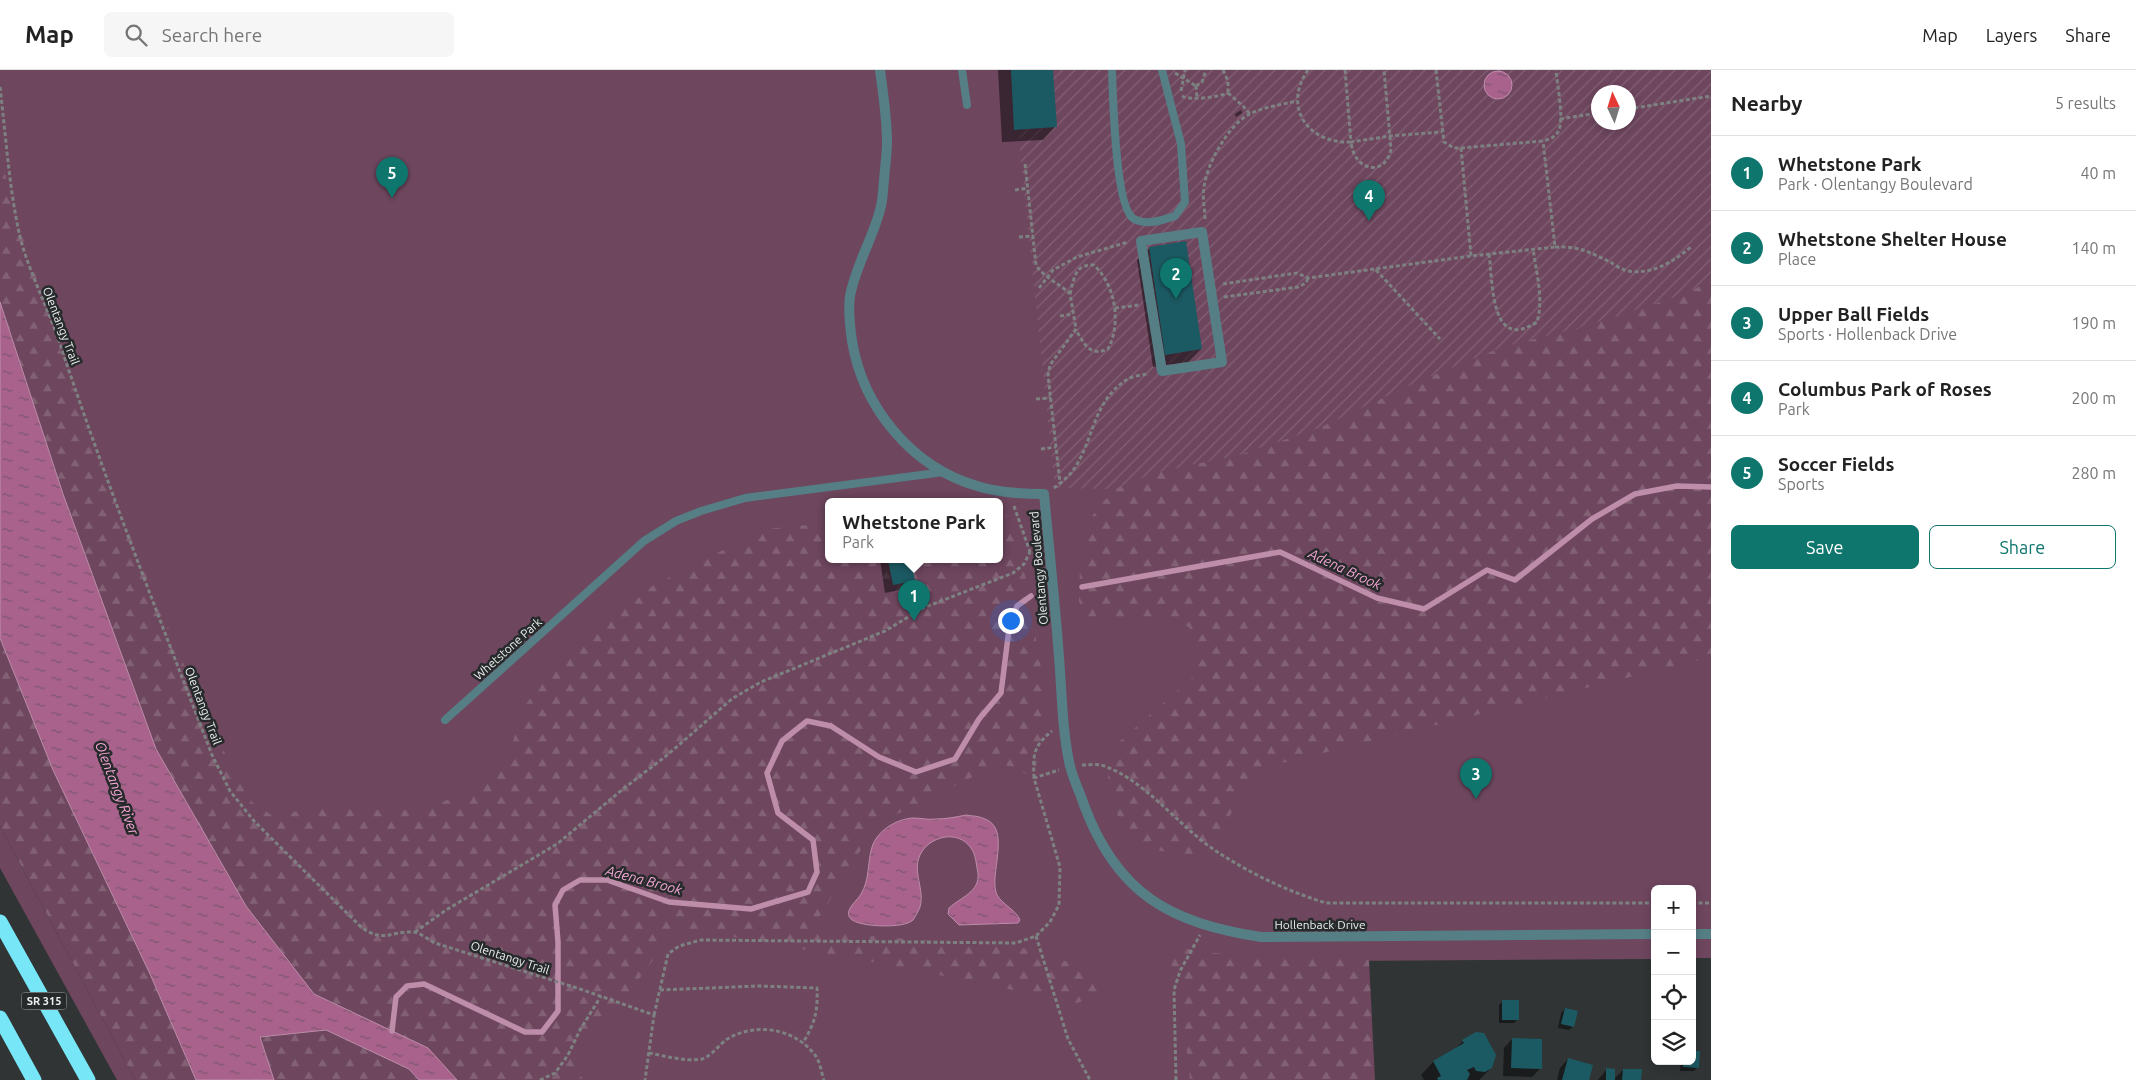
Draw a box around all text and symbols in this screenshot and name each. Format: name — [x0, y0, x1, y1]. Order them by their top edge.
search box — [104, 12, 454, 57]
text: Map — [25, 21, 74, 48]
icon: search — [122, 21, 150, 49]
text: Search here — [162, 24, 262, 46]
text: Map — [1922, 25, 1958, 45]
text: Layers — [1986, 25, 2037, 45]
text: Share — [2065, 25, 2111, 45]
north arrow — [1591, 85, 1636, 130]
text: Nearby — [1731, 91, 1802, 115]
text: 5 results — [2055, 94, 2116, 112]
text: Whetstone Park — [1778, 153, 1922, 175]
pin: 5 — [376, 157, 408, 198]
text: 1 — [1742, 164, 1752, 182]
text: 40 m — [2080, 164, 2116, 182]
text: Park · Olentangy Boulevard — [1778, 175, 1973, 193]
pin: 4 — [1353, 180, 1385, 221]
text: Whetstone Shelter House — [1778, 228, 2007, 250]
text: 2 — [1742, 239, 1752, 257]
text: 140 m — [2071, 239, 2116, 257]
text: Place — [1778, 250, 1816, 268]
pin: 2 — [1160, 258, 1192, 299]
street label: Olentangy Trail — [41, 285, 82, 366]
text: Upper Ball Fields — [1778, 303, 1929, 325]
text: 3 — [1742, 314, 1752, 332]
text: 190 m — [2071, 314, 2116, 332]
text: Sports · Hollenback Drive — [1778, 325, 1957, 343]
text: Columbus Park of Roses — [1778, 378, 1992, 400]
text: 4 — [1742, 389, 1752, 407]
text: 200 m — [2071, 389, 2116, 407]
text: Park — [1778, 400, 1810, 418]
text: Soccer Fields — [1778, 453, 1894, 475]
text: 5 — [1742, 464, 1752, 482]
text: 280 m — [2071, 464, 2116, 482]
text: Sports — [1778, 475, 1824, 493]
popup — [825, 498, 1003, 563]
text: Whetstone Park — [842, 511, 986, 533]
street label: Olentangy Boulevard — [1027, 511, 1050, 625]
button: Save — [1731, 525, 1919, 569]
button: Share — [1929, 525, 2116, 569]
text: Park — [842, 533, 874, 551]
water label: Adena Brook — [1305, 545, 1385, 593]
pin: 1 — [898, 580, 930, 621]
your location — [998, 608, 1024, 634]
street label: Whetstone Park — [471, 615, 544, 682]
street label: Olentangy Trail — [183, 665, 224, 746]
water label: Olentangy River — [92, 739, 142, 838]
pin: 3 — [1460, 758, 1492, 799]
water label: Adena Brook — [603, 862, 685, 898]
map controls — [1651, 885, 1696, 1065]
button: + — [1651, 885, 1696, 930]
street label: Hollenback Drive — [1274, 918, 1366, 931]
button: − — [1651, 930, 1696, 975]
street label: Olentangy Trail — [469, 939, 551, 976]
button: locate — [1651, 975, 1696, 1020]
road number: SR 315 — [22, 992, 66, 1009]
button: layers — [1651, 1020, 1696, 1065]

